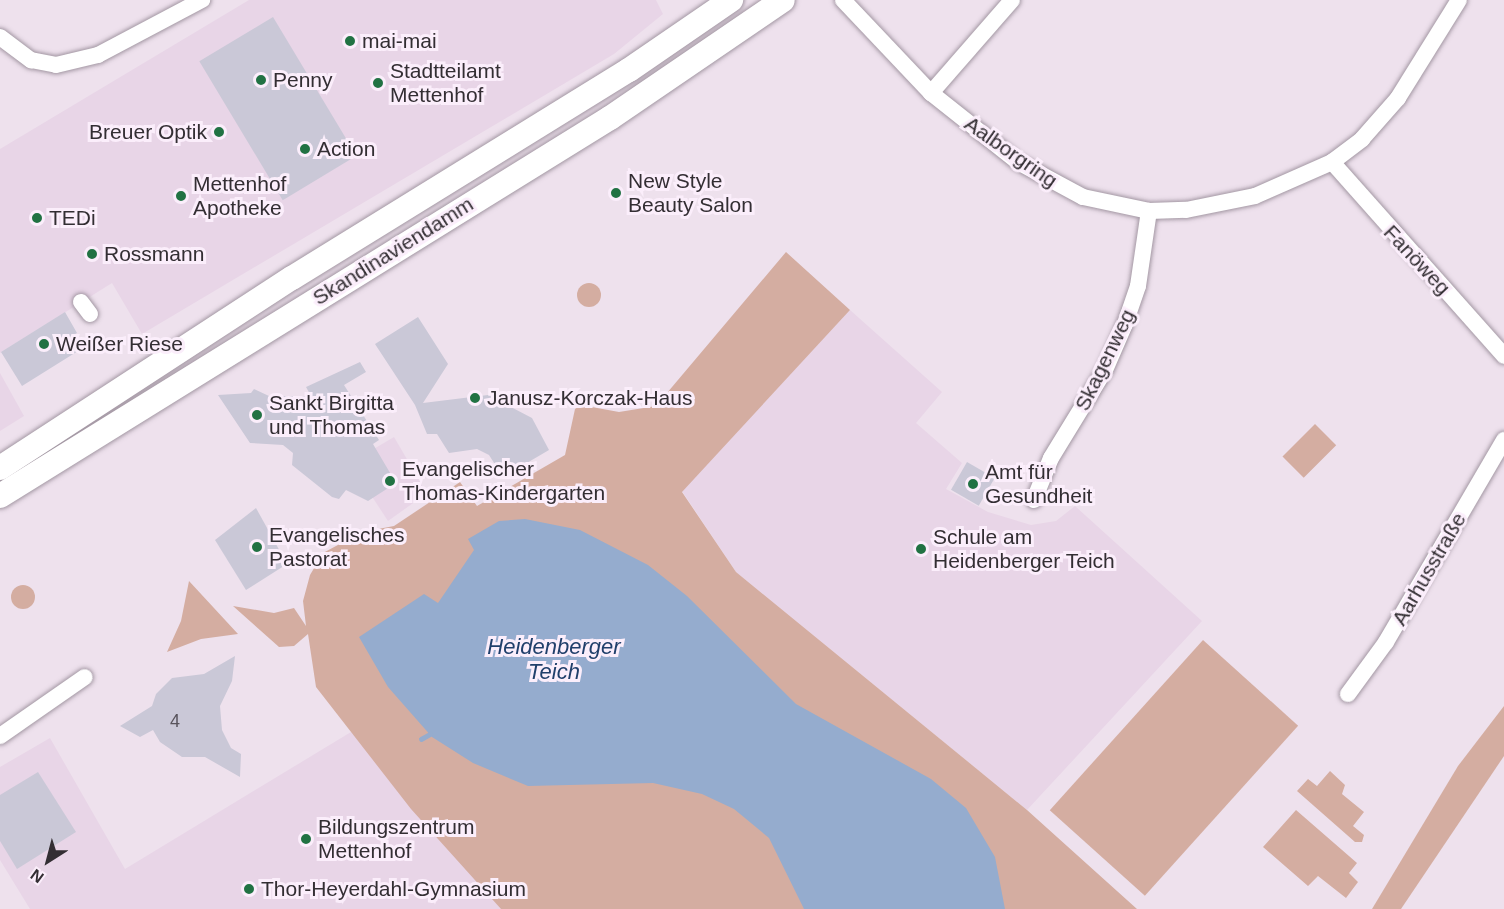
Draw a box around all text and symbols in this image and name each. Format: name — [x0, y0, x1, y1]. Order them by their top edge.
place label: mai-mai — [362, 28, 437, 54]
marker: mai-mai — [343, 34, 357, 48]
place label: Stadtteilamt Mettenhof — [390, 58, 501, 108]
place label: Penny — [273, 67, 333, 93]
marker: Penny — [254, 73, 268, 87]
marker: Stadtteilamt Mettenhof — [371, 76, 385, 90]
street label: Aalborgring — [960, 111, 1062, 193]
place label: Breuer Optik — [89, 119, 207, 145]
marker: Breuer Optik — [212, 125, 226, 139]
place label: Action — [317, 136, 375, 162]
marker: Action — [298, 142, 312, 156]
place label: New Style Beauty Salon — [628, 168, 753, 218]
place label: Mettenhof Apotheke — [193, 171, 286, 221]
marker: New Style Beauty Salon — [609, 186, 623, 200]
marker: Mettenhof Apotheke — [174, 189, 188, 203]
street label: Skandinaviendamm — [308, 191, 478, 311]
place label: TEDi — [49, 205, 96, 231]
marker: TEDi — [30, 211, 44, 225]
street label: Fanöweg — [1378, 220, 1456, 300]
place label: Rossmann — [104, 241, 204, 267]
marker: Rossmann — [85, 247, 99, 261]
street label: Skagenweg — [1070, 305, 1140, 415]
place label: Weißer Riese — [56, 331, 183, 357]
marker: Weißer Riese — [37, 337, 51, 351]
place label: Janusz-Korczak-Haus — [487, 385, 692, 411]
place label: Sankt Birgitta und Thomas — [269, 390, 394, 440]
marker: Janusz-Korczak-Haus — [468, 391, 482, 405]
marker: Sankt Birgitta und Thomas — [250, 408, 264, 422]
place label: Evangelischer Thomas-Kindergarten — [402, 456, 605, 506]
place label: Amt für Gesundheit — [985, 459, 1092, 509]
marker: Evangelischer Thomas-Kindergarten — [383, 474, 397, 488]
marker: Amt für Gesundheit — [966, 477, 980, 491]
street label: Aarhusstraße — [1387, 508, 1471, 630]
place label: Evangelisches Pastorat — [269, 522, 404, 572]
place label: Schule am Heidenberger Teich — [933, 524, 1115, 574]
marker: Evangelisches Pastorat — [250, 540, 264, 554]
marker: Schule am Heidenberger Teich — [914, 542, 928, 556]
water label: Heidenberger Teich — [487, 633, 621, 684]
house number: 4 — [170, 710, 180, 732]
place label: Bildungszentrum Mettenhof — [318, 814, 474, 864]
north arrow — [18, 831, 78, 891]
marker: Bildungszentrum Mettenhof — [299, 832, 313, 846]
text: N — [27, 866, 47, 886]
place label: Thor-Heyerdahl-Gymnasium — [261, 876, 526, 902]
marker: Thor-Heyerdahl-Gymnasium — [242, 882, 256, 896]

